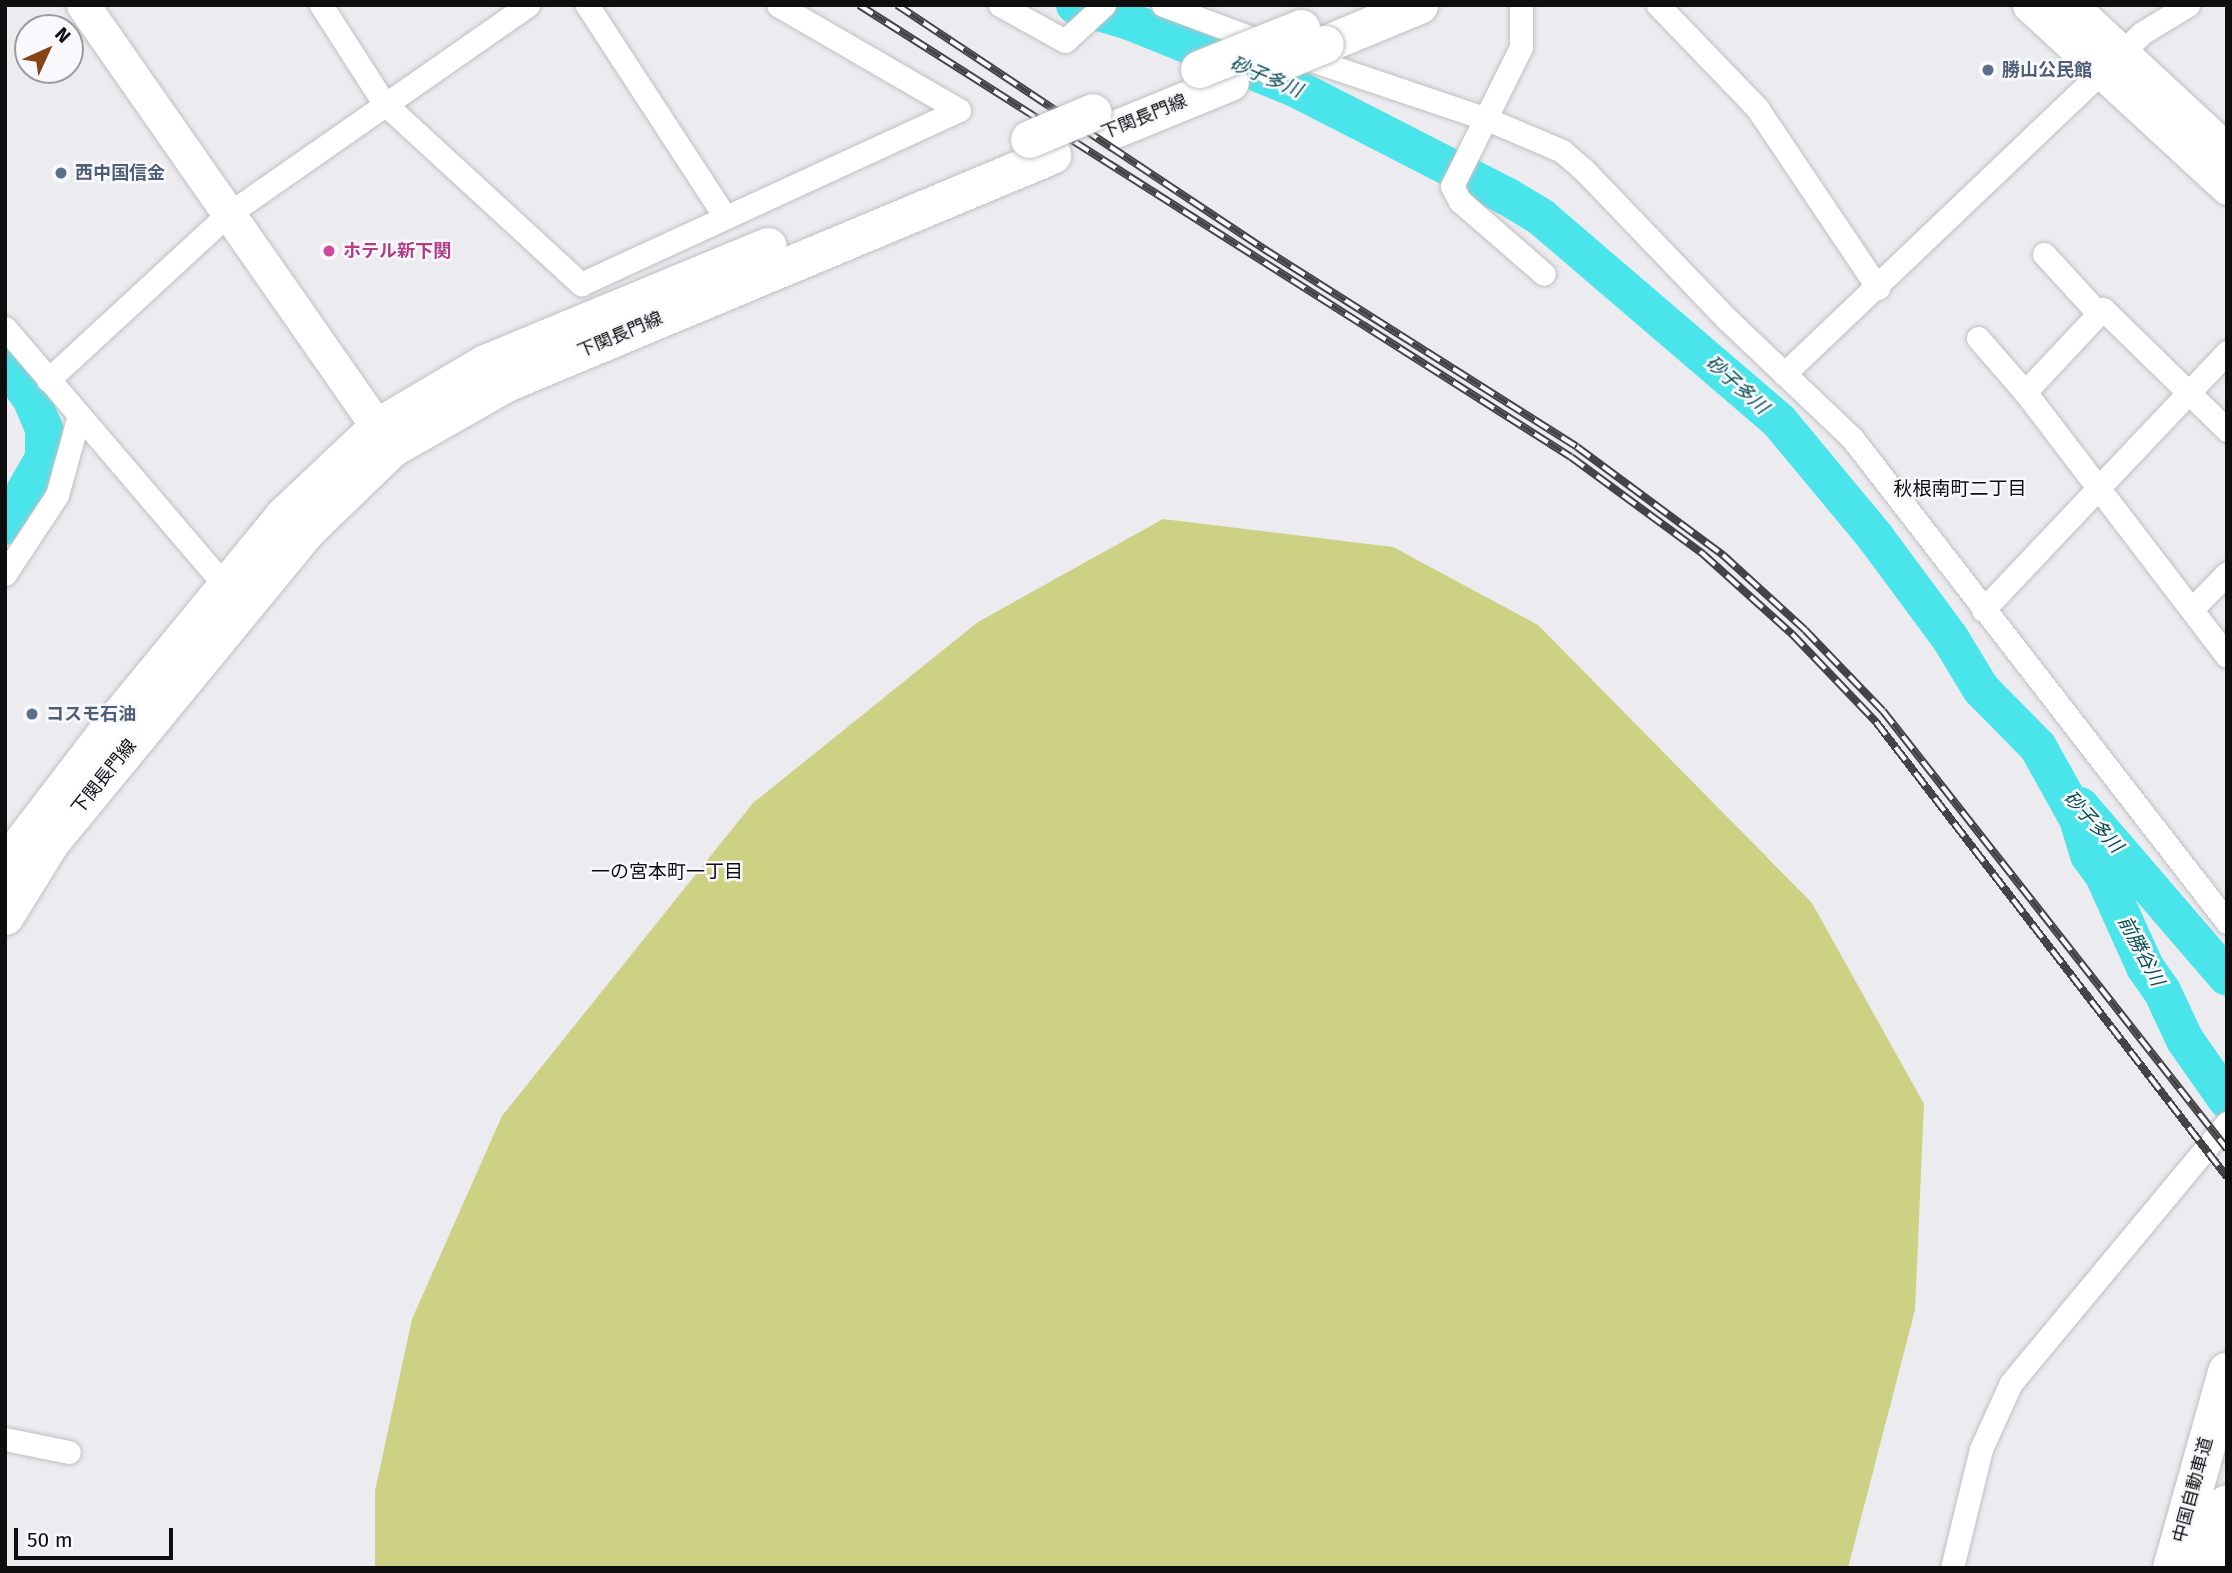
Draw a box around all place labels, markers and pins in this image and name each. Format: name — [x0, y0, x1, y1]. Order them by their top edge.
place label: 勝山公民館 — [2002, 59, 2092, 81]
marker: 勝山公民館 — [1980, 62, 1996, 78]
place label: 西中国信金 — [75, 162, 165, 184]
marker: 西中国信金 — [53, 165, 69, 181]
place label: ホテル新下関 — [343, 240, 451, 262]
marker: ホテル新下関 — [321, 243, 337, 259]
place label: コスモ石油 — [46, 703, 136, 725]
marker: コスモ石油 — [24, 706, 40, 722]

